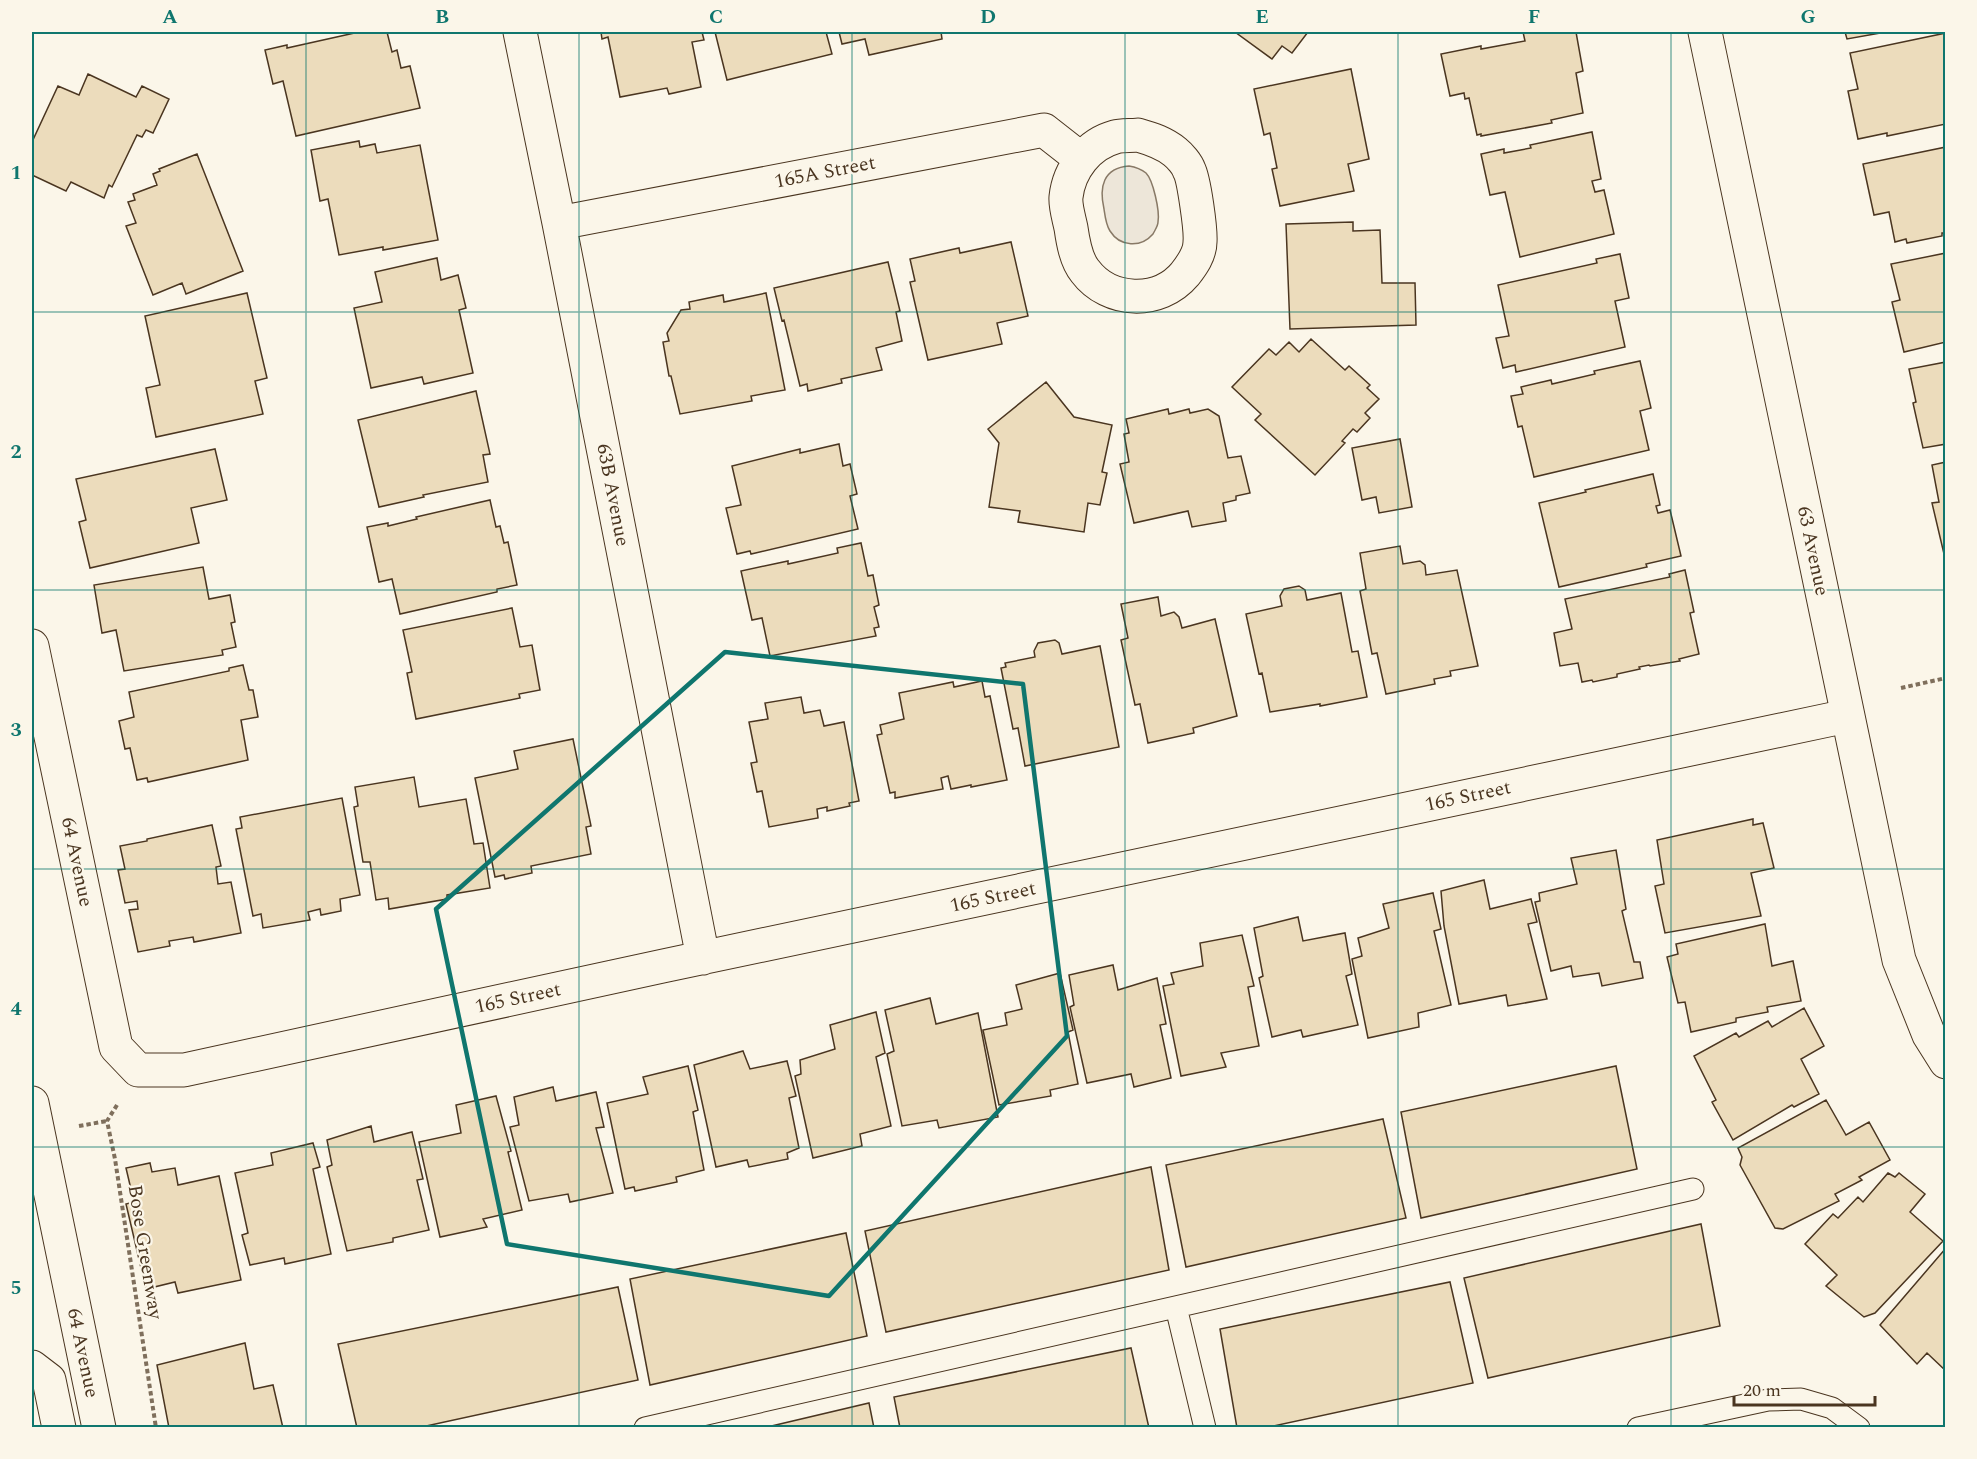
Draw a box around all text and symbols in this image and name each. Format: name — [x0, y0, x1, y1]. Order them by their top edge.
text: A — [162, 2, 178, 32]
text: B — [435, 2, 449, 32]
text: C — [709, 2, 723, 32]
text: D — [980, 2, 996, 32]
text: E — [1255, 2, 1269, 32]
text: F — [1528, 2, 1540, 32]
text: G — [1800, 2, 1816, 32]
street label: 165A Street — [772, 147, 878, 197]
text: 1 — [10, 158, 22, 188]
text: 2 — [10, 437, 22, 467]
street label: 63B Avenue — [588, 441, 638, 549]
street label: 63 Avenue — [1789, 503, 1837, 599]
text: 3 — [10, 715, 22, 745]
street label: 165 Street — [1422, 772, 1514, 820]
street label: 64 Avenue — [53, 814, 101, 910]
street label: 165 Street — [947, 873, 1039, 921]
street label: 165 Street — [472, 974, 564, 1022]
text: 4 — [10, 994, 22, 1024]
street label: Bose Greenway — [120, 1183, 171, 1323]
text: 5 — [10, 1273, 22, 1303]
street label: 64 Avenue — [59, 1305, 107, 1401]
scale bar — [1734, 1369, 1875, 1407]
text: 20 m — [1743, 1377, 1781, 1404]

